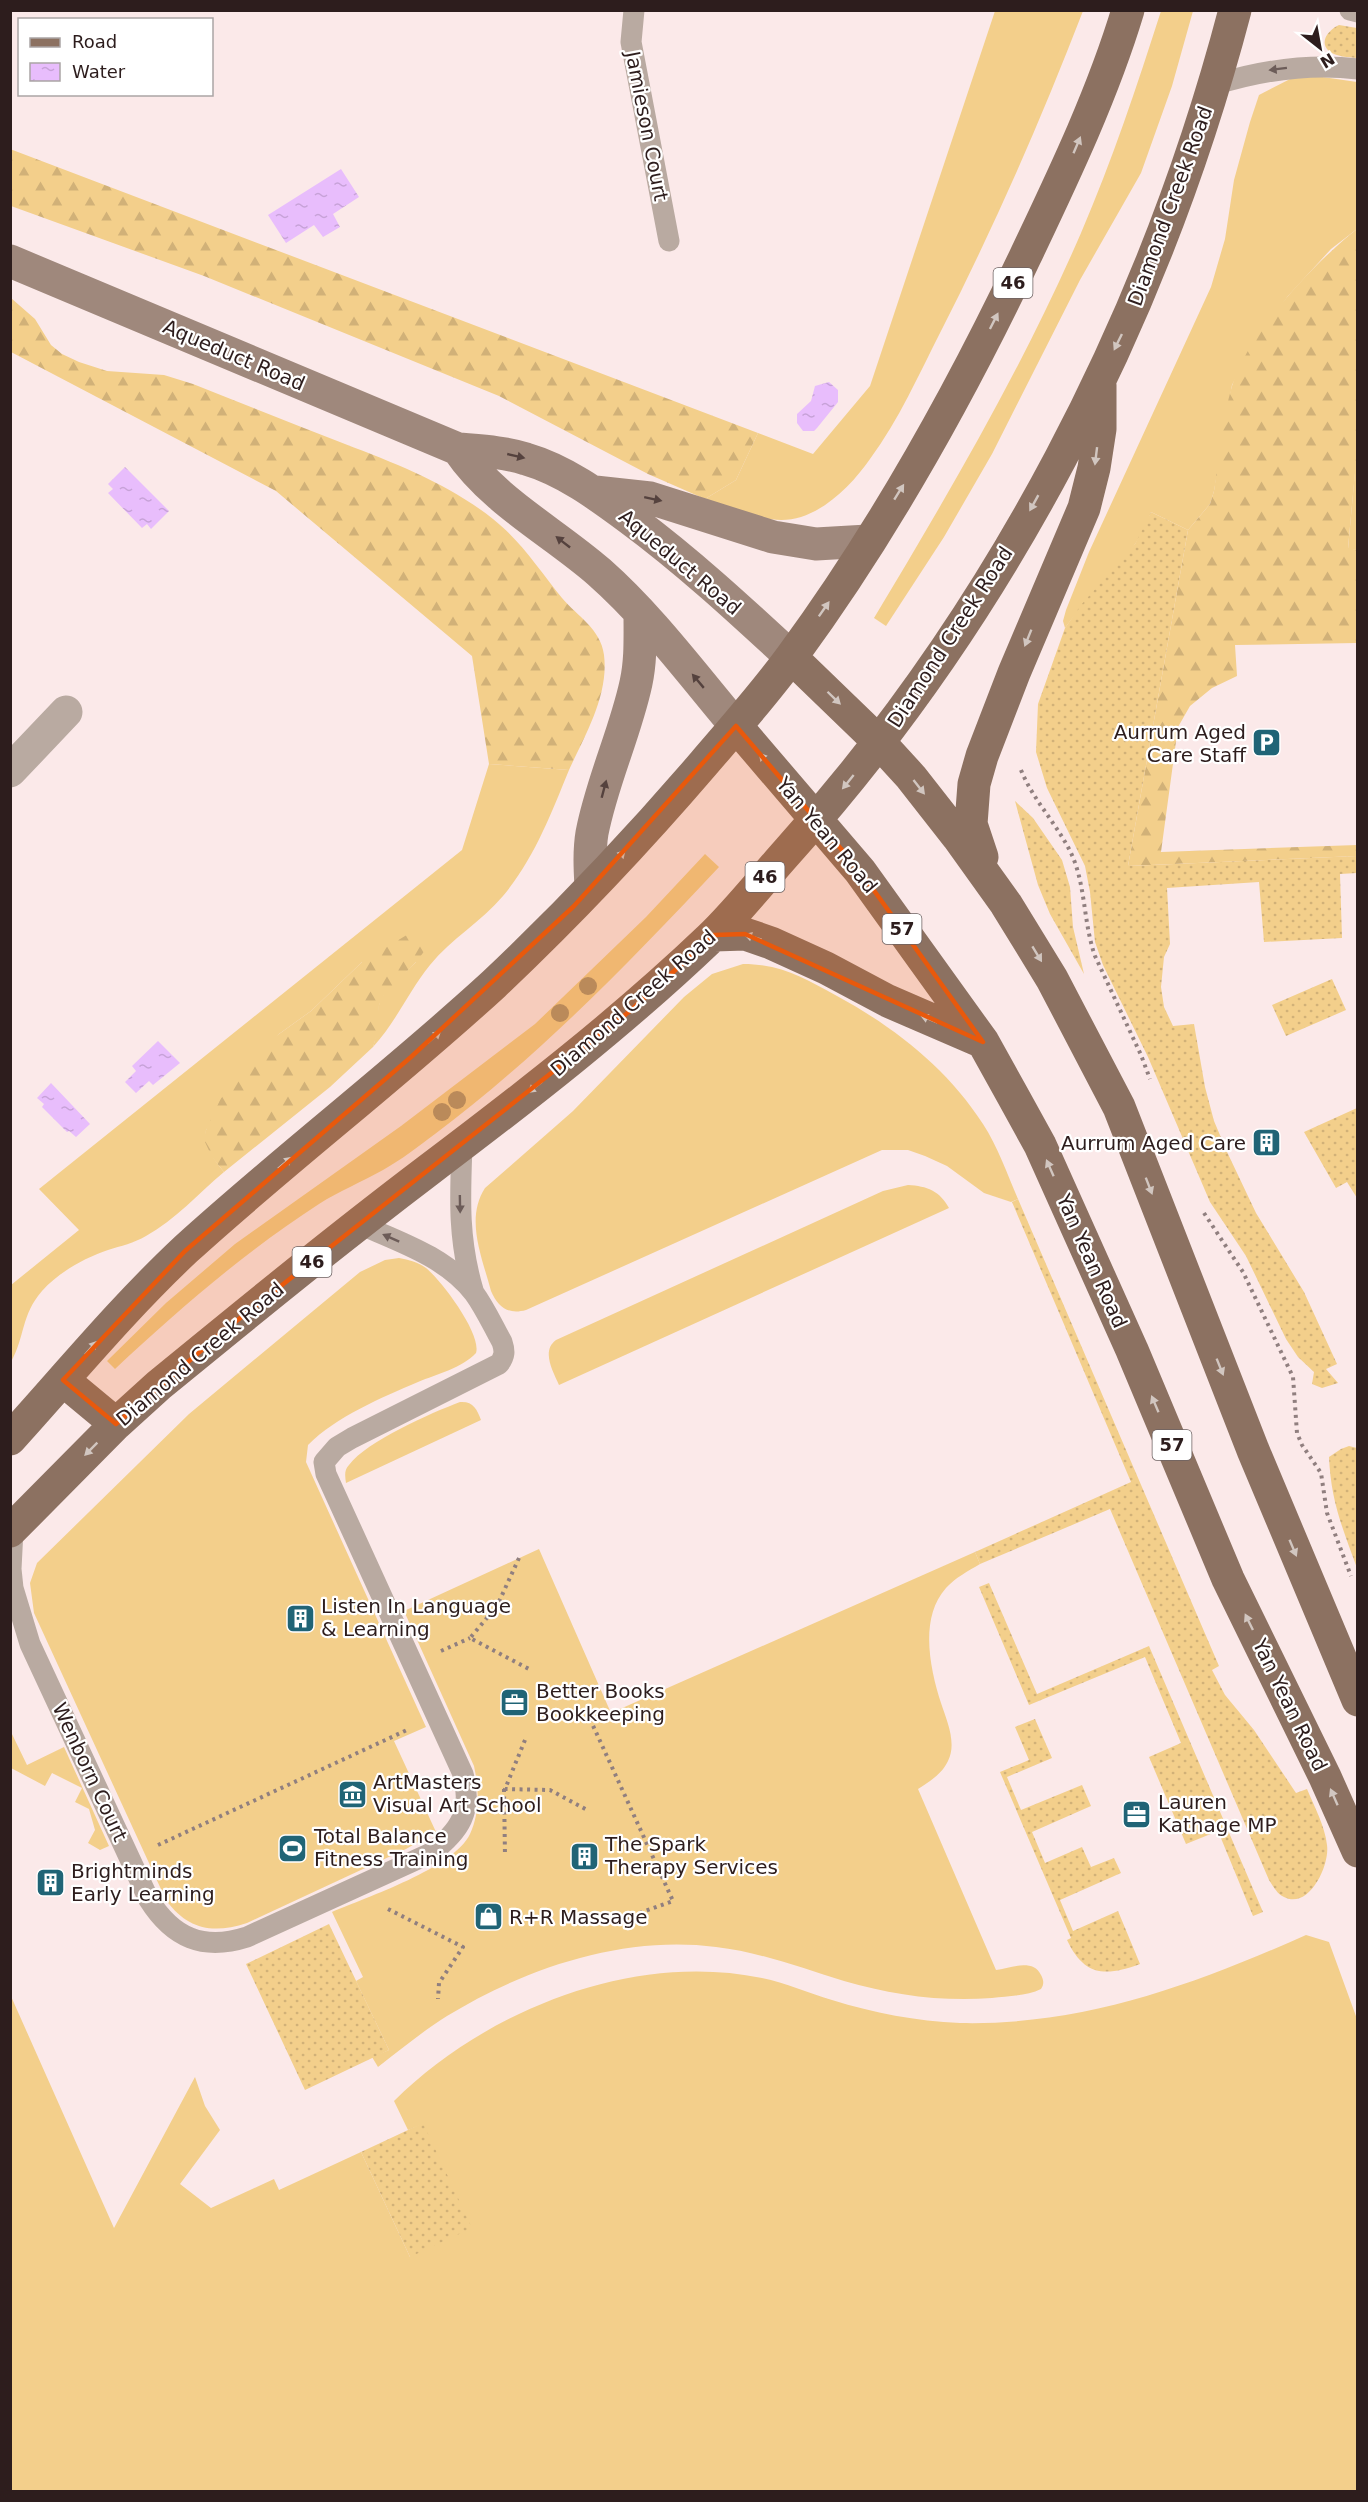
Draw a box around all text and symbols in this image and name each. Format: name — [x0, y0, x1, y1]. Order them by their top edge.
legend — [18, 18, 213, 96]
north arrow — [1290, 18, 1350, 78]
text: Road — [72, 31, 117, 52]
street label: Jamieson Court — [620, 47, 673, 203]
text: N — [1317, 49, 1338, 72]
text: Water — [72, 61, 126, 82]
one-way arrow — [1269, 65, 1288, 74]
street label: Diamond Creek Road — [1123, 103, 1217, 309]
one-way arrow — [1072, 135, 1082, 153]
road number: 46 — [994, 268, 1032, 298]
one-way arrow — [989, 313, 999, 330]
street label: Aqueduct Road — [159, 314, 309, 396]
one-way arrow — [1113, 334, 1122, 351]
one-way arrow — [1091, 447, 1101, 466]
one-way arrow — [507, 452, 526, 462]
one-way arrow — [894, 483, 905, 500]
one-way arrow — [643, 495, 662, 504]
one-way arrow — [1029, 495, 1040, 511]
street label: Aqueduct Road — [614, 504, 746, 620]
one-way arrow — [555, 535, 571, 548]
street label: Diamond Creek Road — [882, 542, 1018, 732]
one-way arrow — [818, 602, 830, 618]
one-way arrow — [1023, 629, 1032, 647]
one-way arrow — [692, 673, 705, 689]
one-way arrow — [826, 691, 840, 705]
place label: Aurrum Aged Care Staff — [1114, 720, 1247, 767]
parking icon: Aurrum Aged Care Staff — [1251, 727, 1283, 759]
one-way arrow — [758, 752, 771, 768]
street label: Yan Yean Road — [771, 771, 883, 898]
one-way arrow — [841, 774, 854, 790]
one-way arrow — [599, 779, 609, 798]
one-way arrow — [912, 779, 924, 794]
one-way arrow — [612, 850, 626, 865]
road number: 46 — [746, 862, 784, 892]
road number: 57 — [882, 914, 922, 944]
street label: Diamond Creek Road — [545, 925, 721, 1081]
one-way arrow — [744, 932, 762, 941]
one-way arrow — [1032, 946, 1043, 962]
one-way arrow — [920, 1014, 938, 1024]
one-way arrow — [426, 1031, 441, 1044]
one-way arrow — [528, 1081, 543, 1093]
building icon: Aurrum Aged Care — [1251, 1127, 1283, 1159]
place label: Aurrum Aged Care — [1061, 1131, 1246, 1155]
one-way arrow — [277, 1157, 292, 1170]
one-way arrow — [1045, 1159, 1055, 1177]
one-way arrow — [1145, 1177, 1154, 1195]
street label: Yan Yean Road — [1051, 1189, 1132, 1332]
one-way arrow — [455, 1195, 465, 1214]
one-way arrow — [383, 1234, 400, 1243]
road number: 46 — [292, 1247, 332, 1277]
street label: Diamond Creek Road — [111, 1277, 289, 1431]
one-way arrow — [84, 1341, 97, 1356]
one-way arrow — [1216, 1358, 1226, 1376]
one-way arrow — [1150, 1395, 1160, 1413]
road number: 57 — [1152, 1430, 1192, 1460]
one-way arrow — [85, 1441, 99, 1455]
one-way arrow — [1289, 1539, 1299, 1557]
place label: Listen In Language & Learning — [321, 1594, 511, 1641]
building icon: Listen In Language & Learning — [284, 1602, 316, 1634]
one-way arrow — [1244, 1613, 1253, 1630]
street label: Yan Yean Road — [1247, 1634, 1332, 1775]
place label: Better Books Bookkeeping — [536, 1679, 665, 1726]
office icon: Better Books Bookkeeping — [499, 1687, 531, 1719]
street label: Wenborn Court — [47, 1699, 133, 1845]
place label: ArtMasters Visual Art School — [373, 1770, 542, 1817]
museum icon: ArtMasters Visual Art School — [336, 1778, 368, 1810]
one-way arrow — [1329, 1788, 1338, 1806]
place label: Lauren Kathage MP — [1158, 1790, 1276, 1837]
office icon: Lauren Kathage MP — [1121, 1798, 1153, 1830]
place label: Total Balance Fitness Training — [313, 1824, 469, 1871]
sports icon: Total Balance Fitness Training — [277, 1832, 309, 1864]
place label: The Spark Therapy Services — [604, 1832, 778, 1879]
building icon: The Spark Therapy Services — [568, 1840, 600, 1872]
place label: Brightminds Early Learning — [71, 1859, 215, 1906]
building icon: Brightminds Early Learning — [34, 1867, 66, 1899]
shop icon: R+R Massage — [472, 1901, 504, 1933]
place label: R+R Massage — [509, 1905, 648, 1929]

